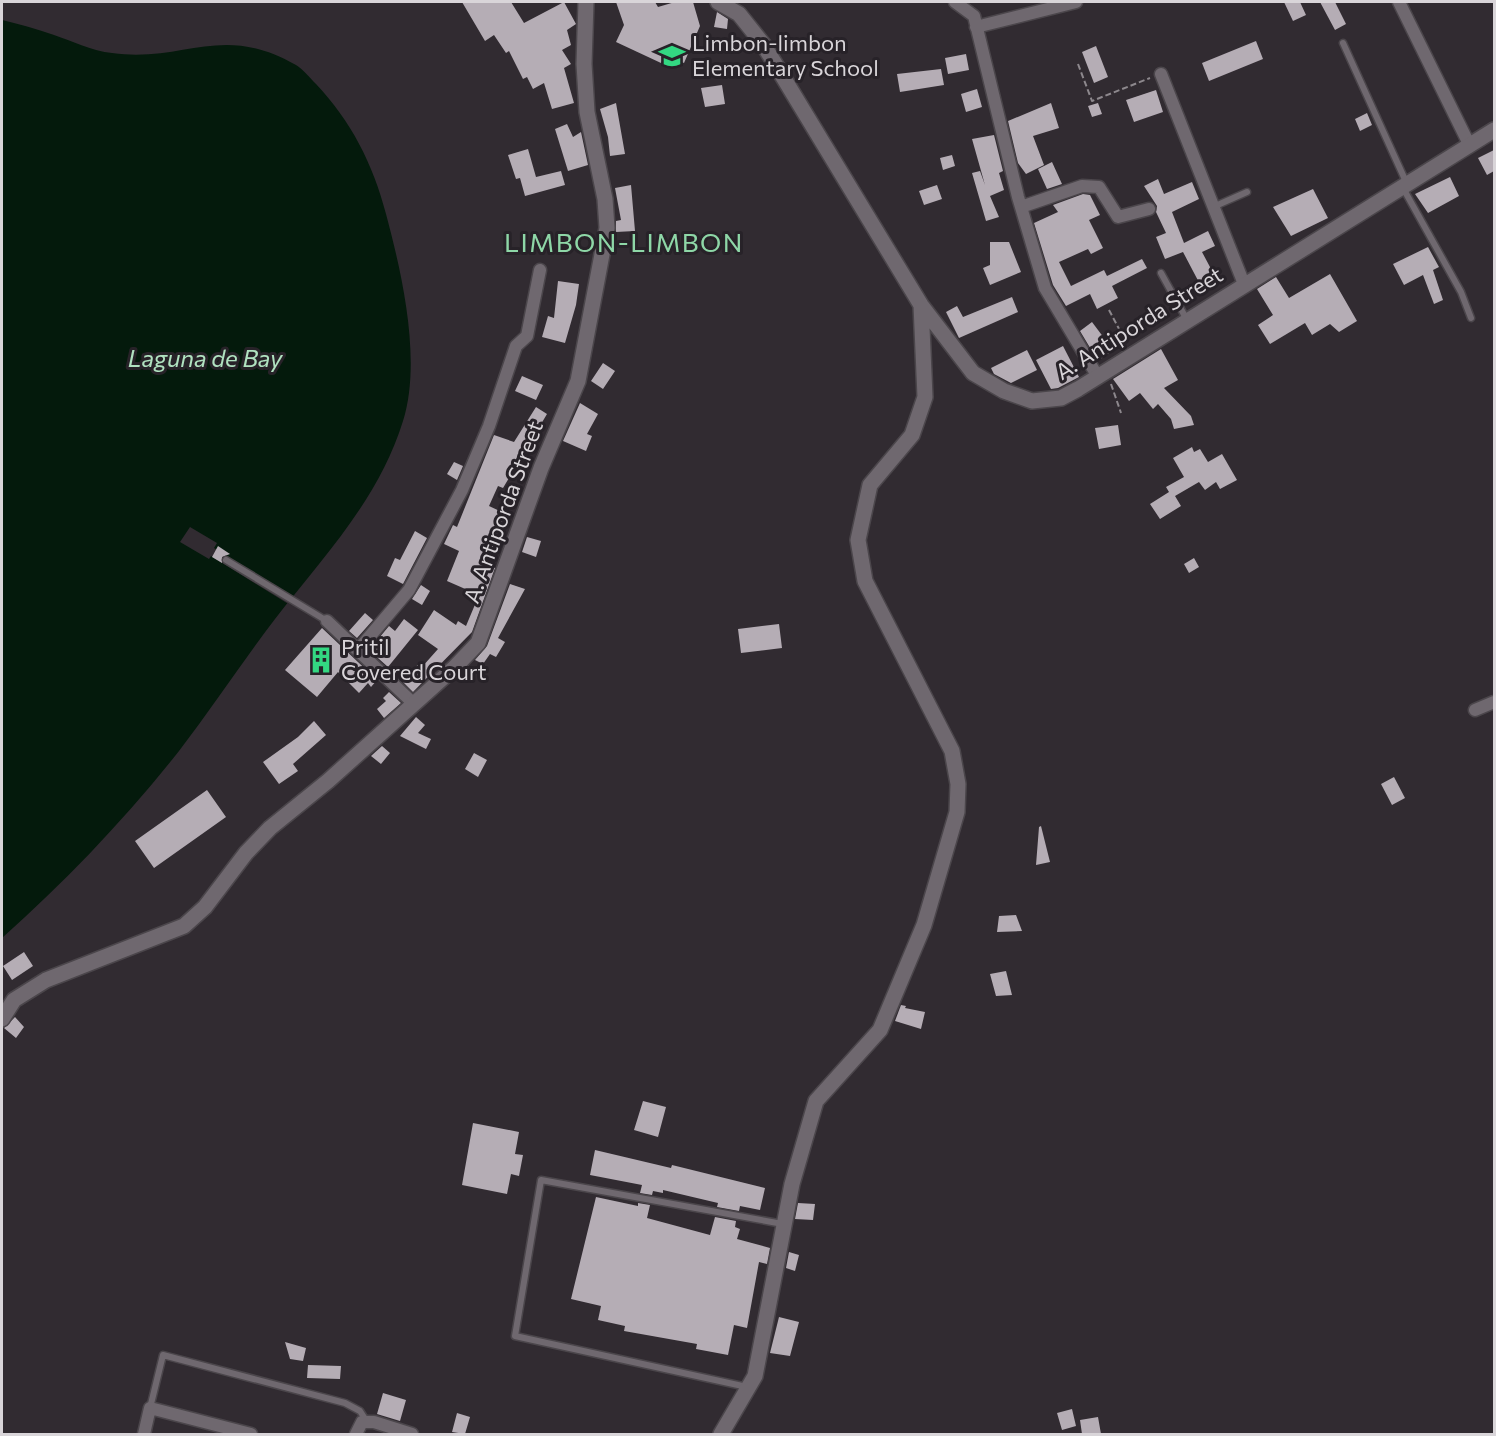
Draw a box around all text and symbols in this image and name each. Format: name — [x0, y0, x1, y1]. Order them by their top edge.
place label: Limbon-limbon Elementary School — [692, 29, 879, 81]
school or university icon: Limbon-limbon Elementary School — [657, 41, 687, 71]
district label: LIMBON-LIMBON — [504, 226, 744, 257]
street label: A. Antiporda Street — [1050, 260, 1227, 385]
water label: Laguna de Bay — [128, 343, 284, 372]
street label: A. Antiporda Street — [457, 417, 548, 607]
place label: Pritil Covered Court — [341, 633, 487, 685]
building icon: Pritil Covered Court — [306, 645, 336, 675]

